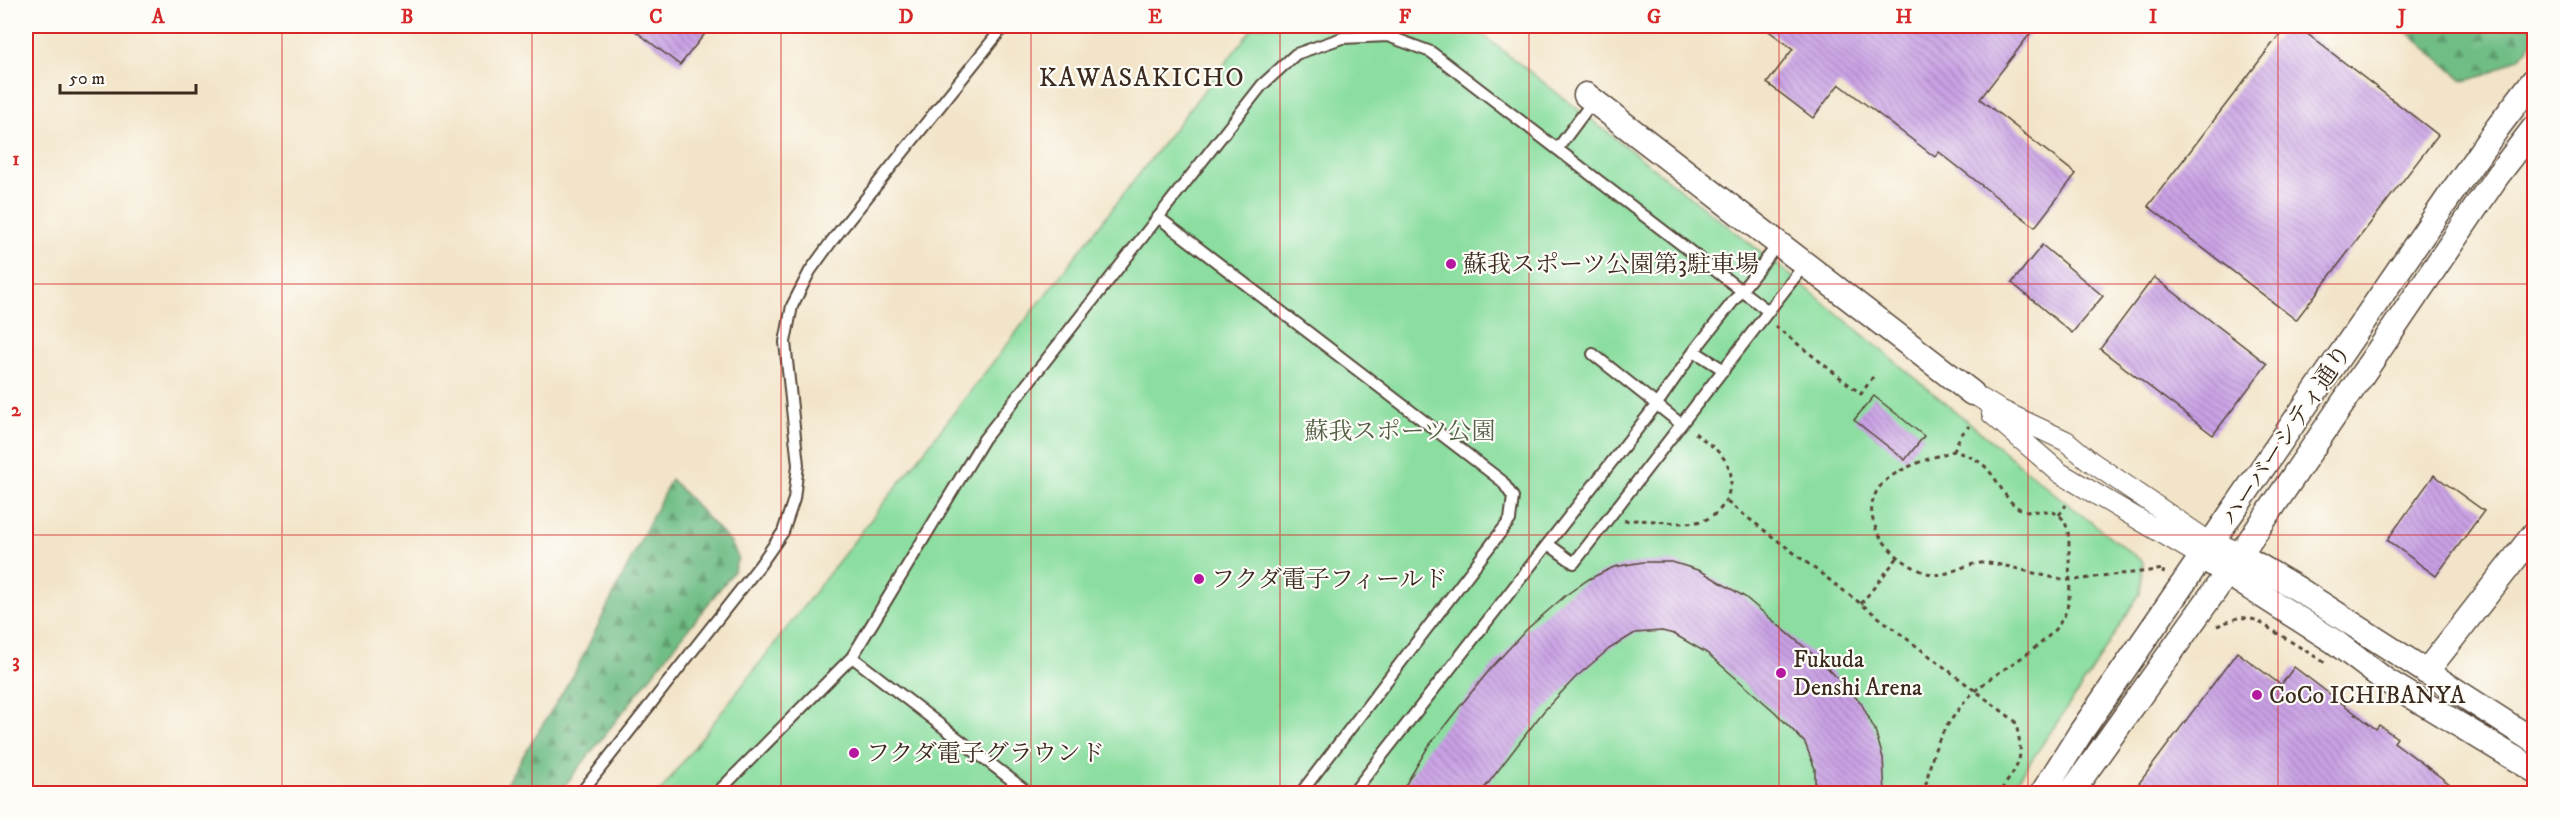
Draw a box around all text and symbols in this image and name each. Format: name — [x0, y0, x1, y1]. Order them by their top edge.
text: A — [151, 5, 166, 30]
text: B — [401, 5, 413, 30]
text: C — [649, 5, 663, 30]
text: D — [899, 5, 914, 30]
text: E — [1148, 5, 1162, 30]
text: F — [1399, 5, 1412, 30]
text: G — [1647, 5, 1661, 30]
text: H — [1896, 5, 1913, 30]
text: I — [2149, 5, 2157, 30]
text: J — [2396, 5, 2406, 30]
scale bar — [60, 57, 196, 95]
district label: KAWASAKICHO — [1039, 62, 1245, 95]
text: 50 m — [69, 68, 105, 90]
text: 1 — [12, 147, 20, 172]
place label: 蘇我スポーツ公園第3駐車場 — [1463, 250, 1759, 280]
marker: 蘇我スポーツ公園第3駐車場 — [1444, 257, 1458, 271]
street label: ハーバーシティ通り — [2215, 339, 2359, 532]
text: 2 — [11, 398, 22, 423]
park label: 蘇我スポーツ公園 — [1304, 417, 1496, 447]
place label: フクダ電子フィールド — [1211, 565, 1447, 595]
marker: フクダ電子フィールド — [1192, 572, 1206, 586]
place label: Fukuda Denshi Arena — [1793, 645, 1923, 703]
text: 3 — [12, 649, 20, 674]
marker: Fukuda Denshi Arena — [1774, 666, 1788, 680]
place label: CoCo ICHIBANYA — [2269, 681, 2466, 711]
marker: CoCo ICHIBANYA — [2250, 688, 2264, 702]
place label: フクダ電子グラウンド — [866, 739, 1105, 769]
marker: フクダ電子グラウンド — [847, 746, 861, 760]

